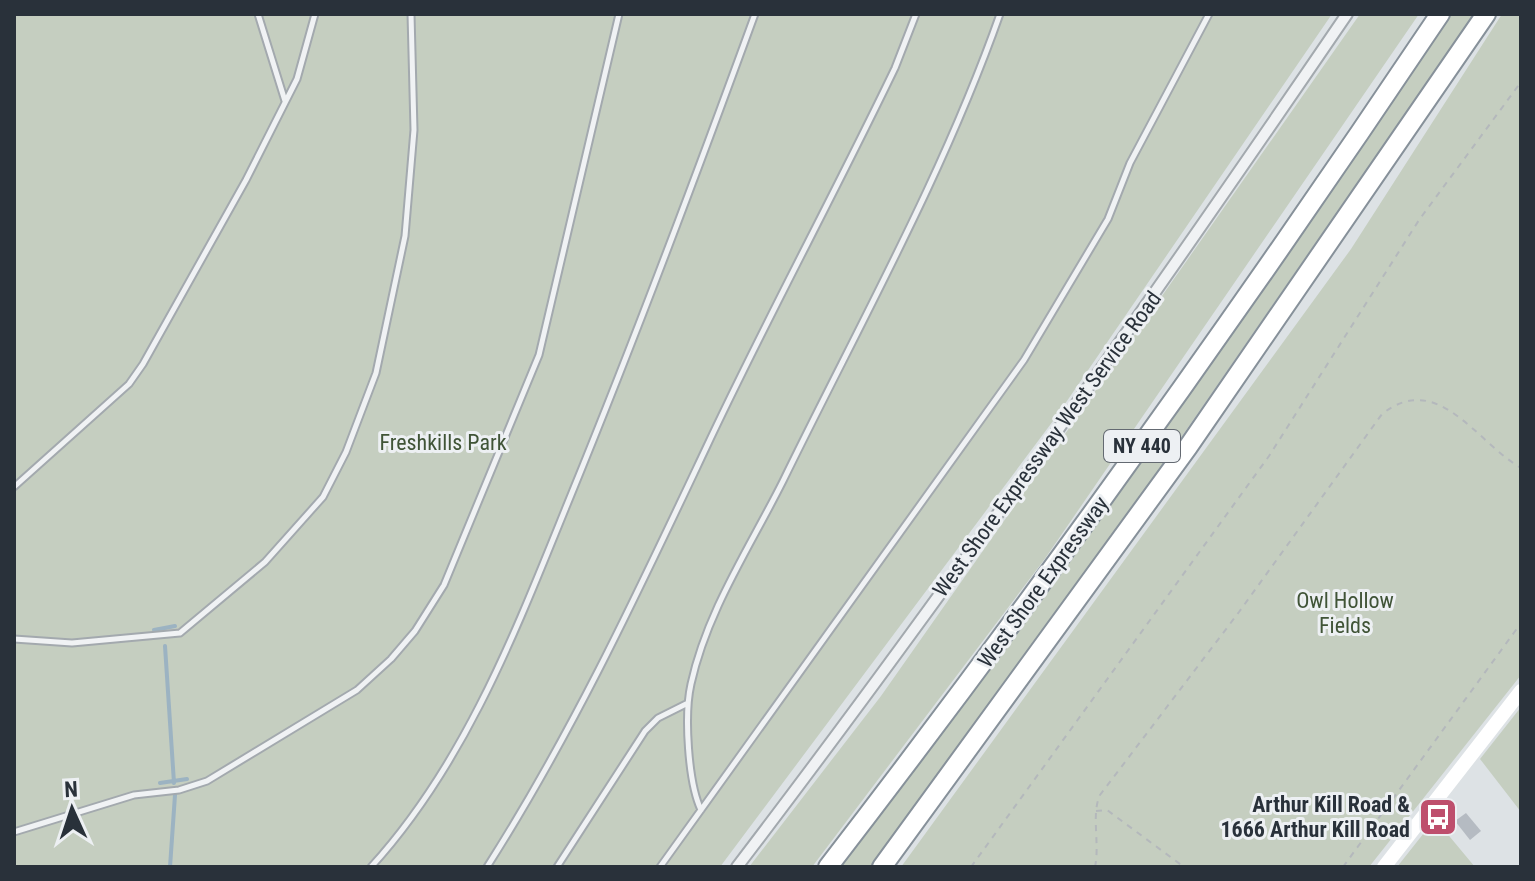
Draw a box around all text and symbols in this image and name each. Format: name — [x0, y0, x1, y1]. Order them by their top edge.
street label: West Shore Expressway West Service Road — [927, 286, 1167, 602]
park label: Freshkills Park — [379, 430, 507, 455]
road number: NY 440 — [1104, 430, 1180, 462]
street label: West Shore Expressway — [972, 491, 1114, 673]
park label: Owl Hollow Fields — [1296, 588, 1394, 638]
north arrow — [32, 769, 112, 849]
text: N — [64, 777, 78, 802]
place label: Arthur Kill Road & 1666 Arthur Kill Road — [1220, 792, 1410, 842]
bus stop icon: Arthur Kill Road & 1666 Arthur Kill Road — [1417, 796, 1459, 838]

